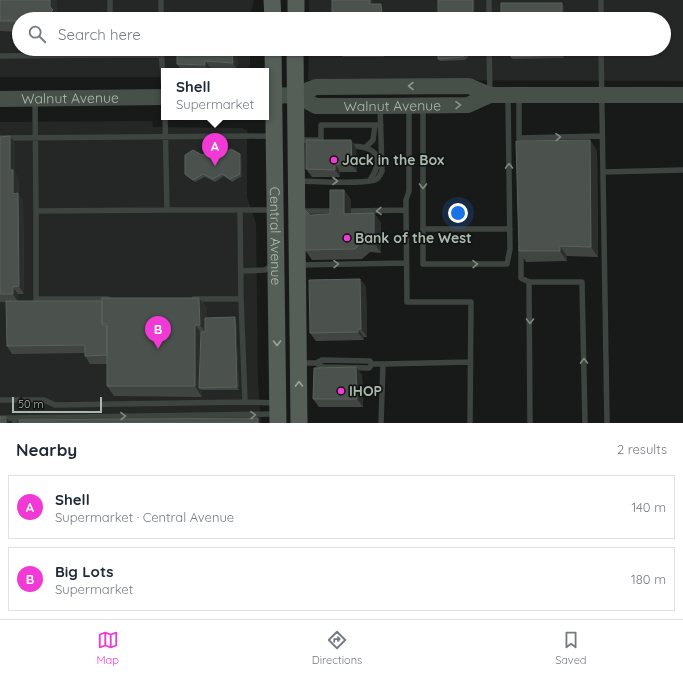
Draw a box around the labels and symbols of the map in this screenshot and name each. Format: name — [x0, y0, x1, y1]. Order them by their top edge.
one-way arrow — [408, 82, 414, 90]
street label: Walnut Avenue — [21, 89, 119, 108]
street label: Walnut Avenue — [343, 96, 441, 115]
one-way arrow — [455, 101, 461, 109]
pin: A — [202, 133, 228, 166]
one-way arrow — [555, 133, 561, 141]
place label: Jack in the Box — [342, 151, 444, 169]
marker: Jack in the Box — [329, 155, 339, 165]
one-way arrow — [505, 163, 513, 169]
one-way arrow — [332, 177, 338, 185]
one-way arrow — [419, 183, 427, 189]
street label: Central Avenue — [266, 187, 285, 285]
your location — [448, 203, 468, 223]
one-way arrow — [376, 207, 382, 215]
place label: Bank of the West — [355, 229, 472, 247]
marker: Bank of the West — [342, 233, 352, 243]
one-way arrow — [333, 260, 339, 268]
one-way arrow — [472, 260, 478, 268]
pin: B — [145, 316, 171, 349]
one-way arrow — [526, 318, 534, 324]
one-way arrow — [273, 340, 281, 346]
one-way arrow — [580, 358, 588, 364]
one-way arrow — [295, 381, 303, 387]
place label: IHOP — [349, 382, 382, 400]
marker: IHOP — [336, 386, 346, 396]
scale bar — [12, 395, 102, 414]
one-way arrow — [250, 411, 256, 419]
one-way arrow — [120, 412, 126, 420]

